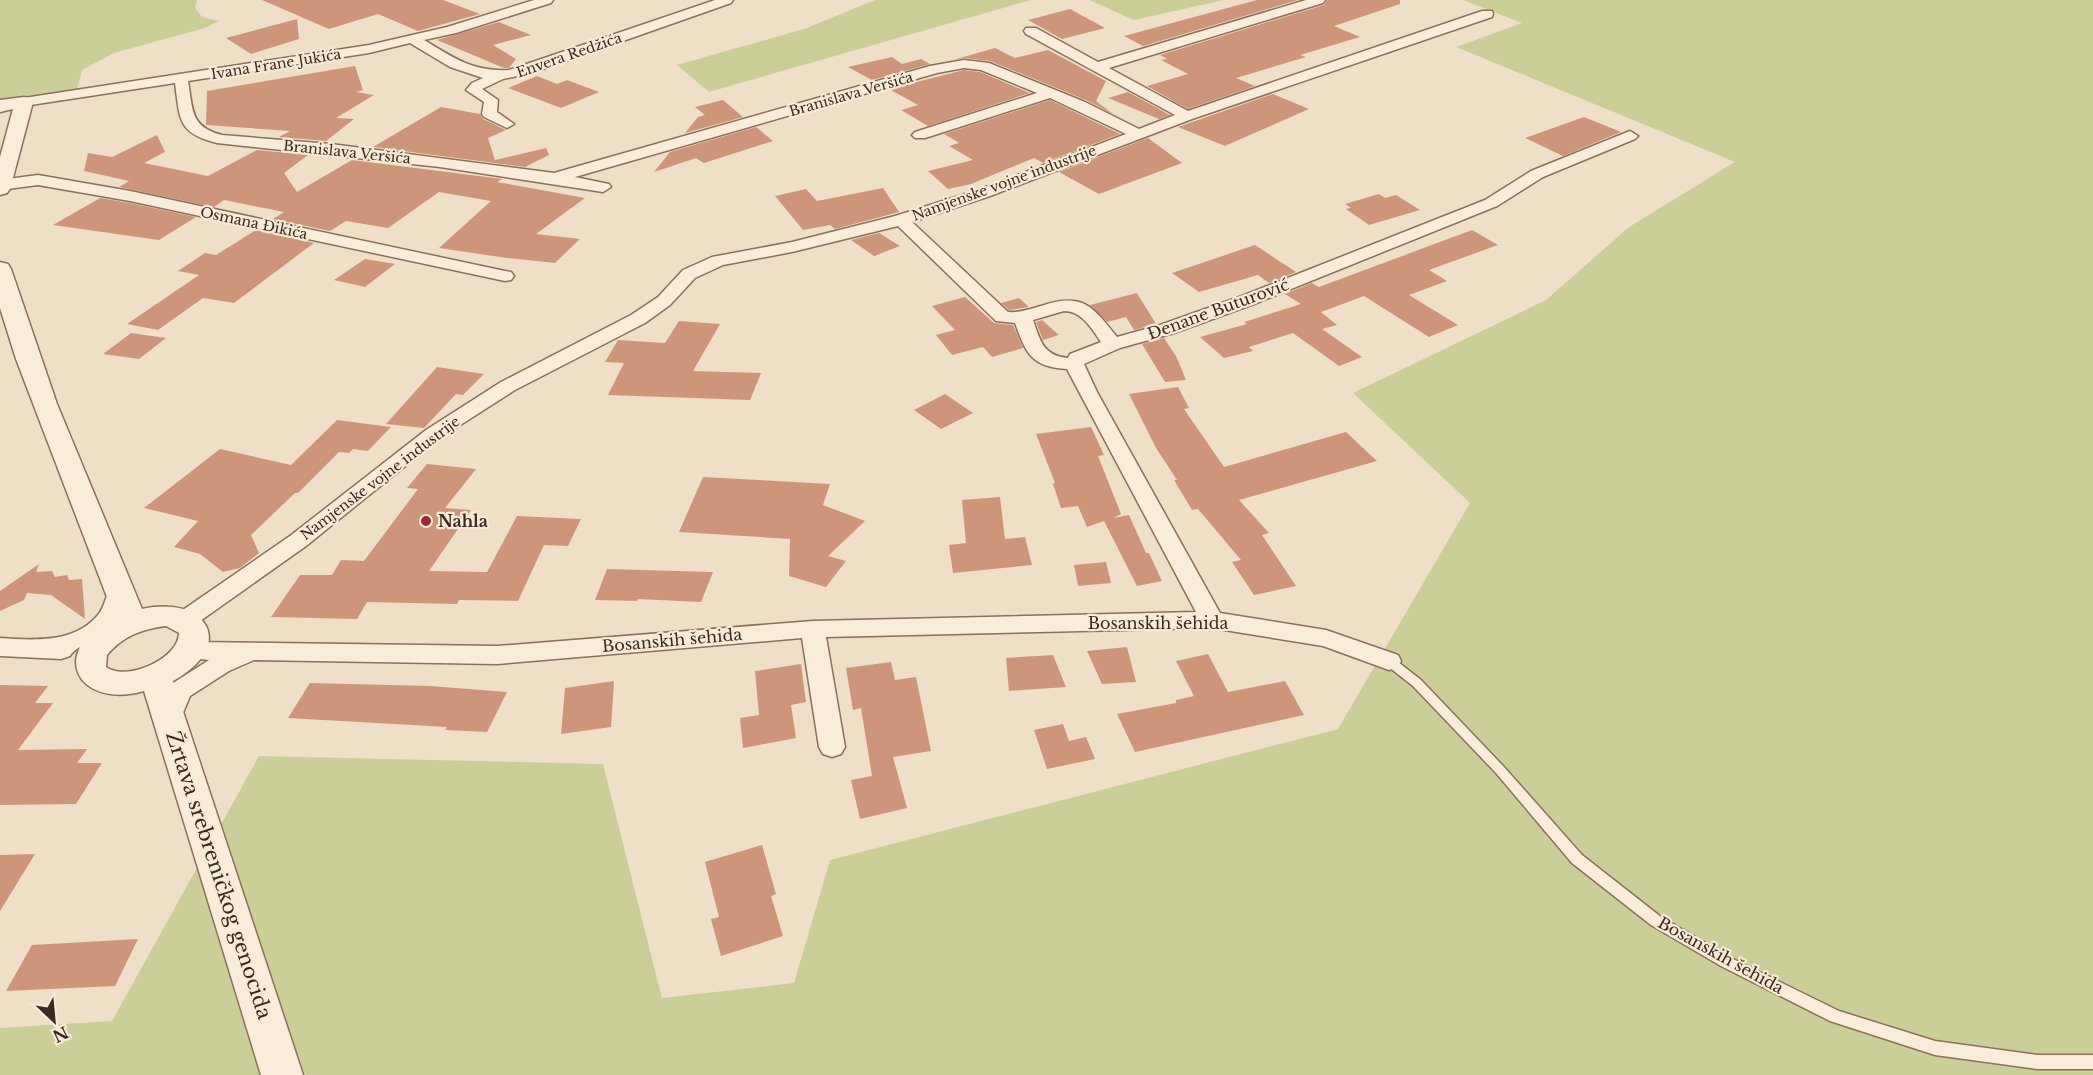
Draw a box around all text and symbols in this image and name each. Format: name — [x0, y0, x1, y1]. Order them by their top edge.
street label: Envera Redžića — [514, 28, 624, 81]
street label: Ivana Frane Jukića — [210, 45, 343, 83]
street label: Branislava Veršića — [787, 68, 915, 120]
street label: Branislava Veršića — [282, 136, 412, 168]
street label: Namjenske vojne industrije — [909, 141, 1099, 225]
street label: Osmana Đikića — [199, 203, 310, 243]
street label: Đenane Buturović — [1145, 274, 1292, 344]
street label: Namjenske vojne industrije — [297, 412, 463, 544]
place label: Nahla — [438, 511, 488, 531]
marker: Nahla — [419, 514, 433, 528]
street label: Bosanskih šehida — [1088, 613, 1228, 633]
street label: Bosanskih šehida — [601, 624, 743, 656]
street label: Žrtava srebreničkog genocida — [161, 728, 278, 1023]
street label: Bosanskih šehida — [1655, 912, 1787, 998]
north arrow — [24, 991, 84, 1051]
text: N — [49, 1022, 72, 1047]

